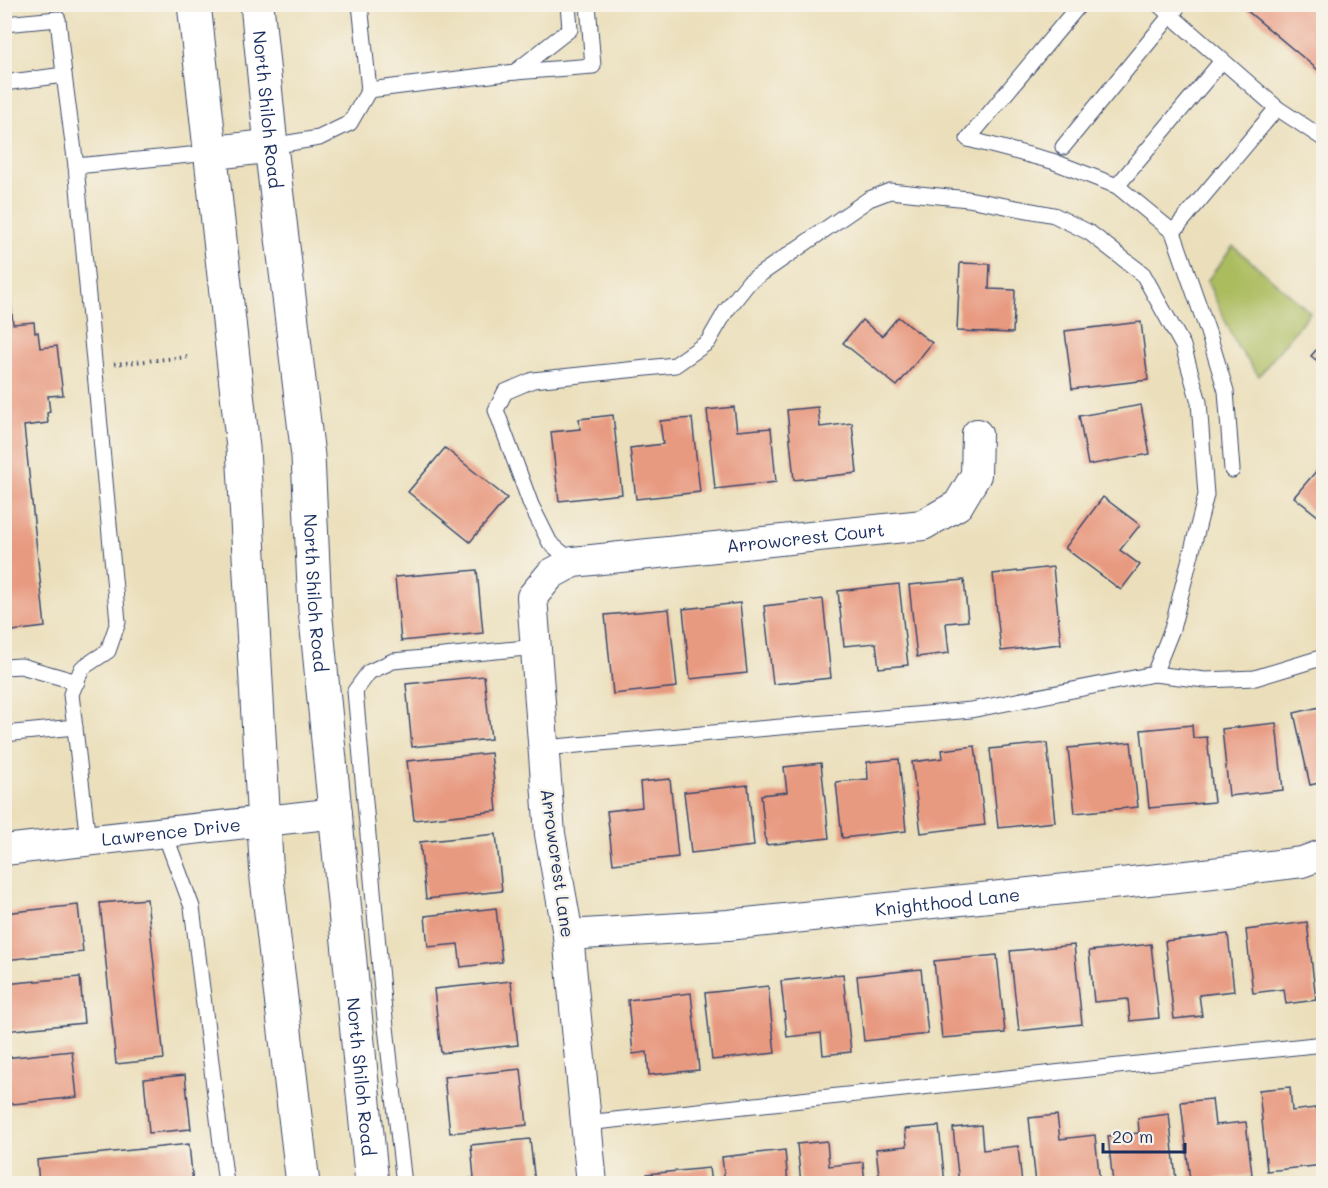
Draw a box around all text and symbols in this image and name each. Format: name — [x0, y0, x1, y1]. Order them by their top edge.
street label: North Shiloh Road — [248, 29, 288, 190]
street label: North Shiloh Road — [299, 513, 333, 673]
street label: Arrowcrest Court — [725, 517, 886, 558]
street label: Arrowcrest Lane — [536, 787, 580, 939]
street label: Lawrence Drive — [100, 812, 242, 851]
street label: Knighthood Lane — [874, 882, 1021, 921]
street label: North Shiloh Road — [342, 997, 381, 1157]
scale bar — [1103, 1116, 1186, 1154]
text: 20 m — [1112, 1124, 1153, 1148]

